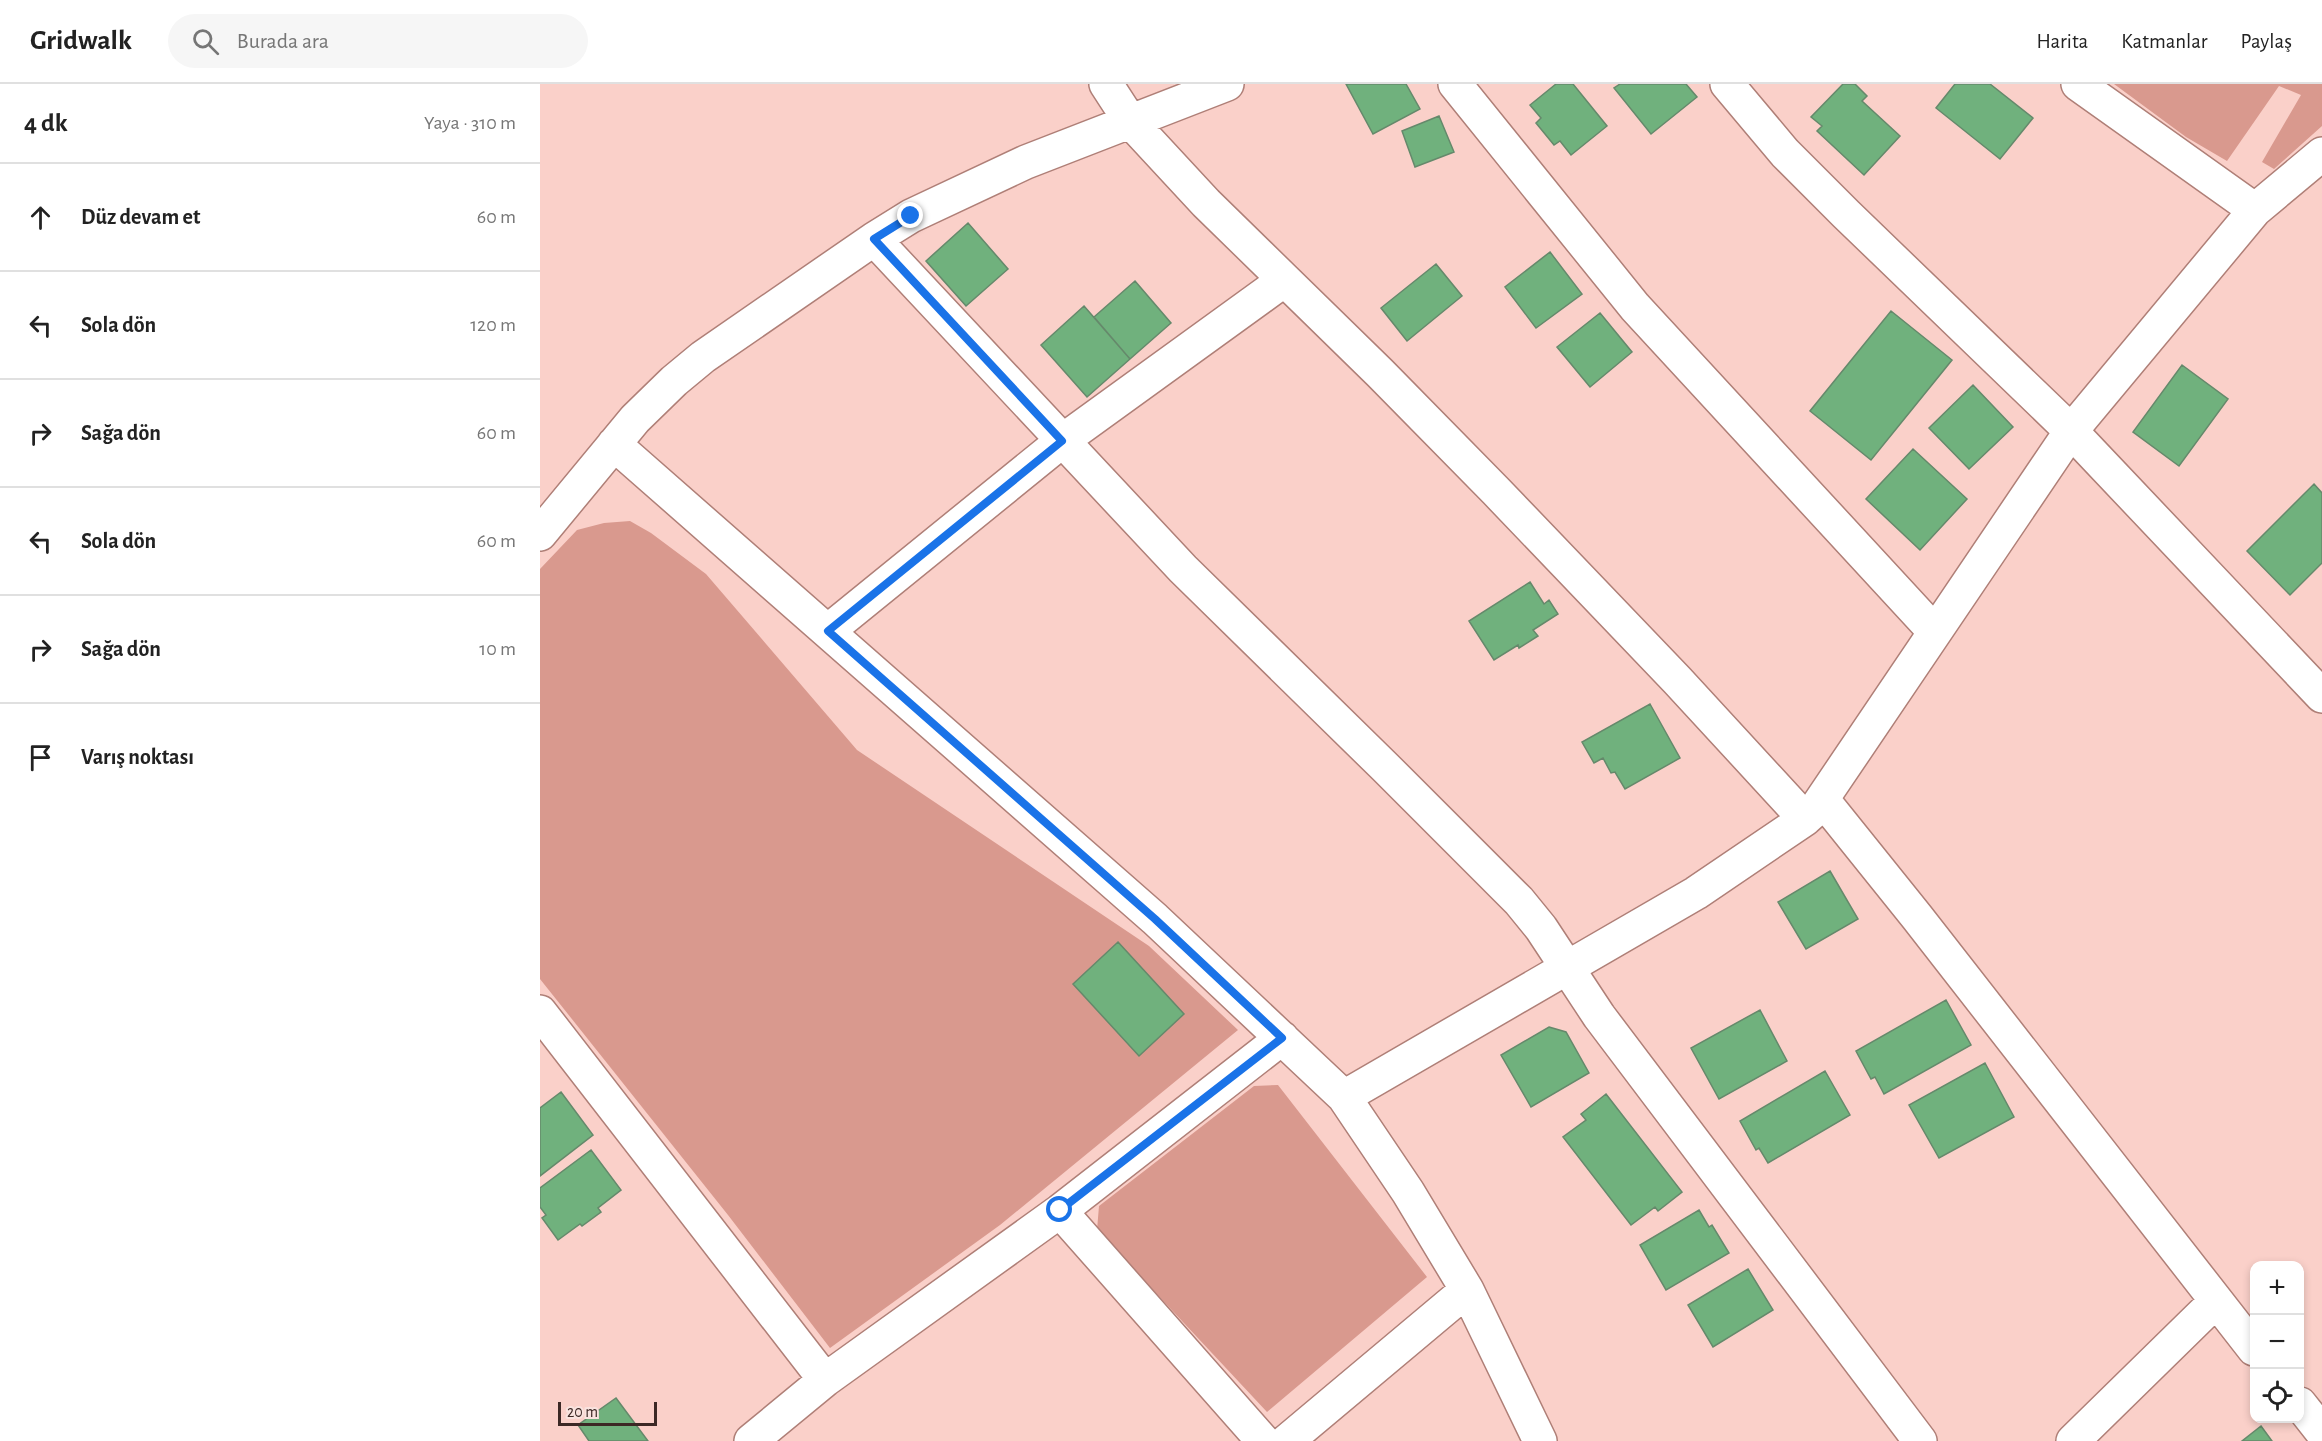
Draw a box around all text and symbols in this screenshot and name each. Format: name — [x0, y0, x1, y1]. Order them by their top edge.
search box — [168, 14, 588, 68]
icon: search — [189, 25, 222, 58]
text: Gridwalk — [30, 27, 132, 55]
text: Burada ara — [237, 30, 329, 52]
text: Harita — [2037, 31, 2088, 52]
text: Katmanlar — [2121, 31, 2208, 52]
text: Paylaş — [2241, 31, 2292, 52]
text: 4 dk — [24, 110, 68, 136]
text: Yaya · 310 m — [424, 113, 516, 133]
icon: ahead — [24, 201, 57, 234]
route end — [897, 202, 923, 228]
text: Düz devam et — [81, 206, 200, 228]
text: 60 m — [477, 207, 516, 227]
icon: left — [24, 309, 57, 342]
text: Sola dön — [81, 314, 156, 336]
text: 120 m — [470, 315, 516, 335]
icon: right — [24, 417, 57, 450]
text: Sağa dön — [81, 422, 161, 444]
text: 60 m — [477, 423, 516, 443]
icon: left — [24, 525, 57, 558]
text: Sola dön — [81, 530, 156, 552]
text: 60 m — [477, 531, 516, 551]
icon: right — [24, 633, 57, 666]
text: Sağa dön — [81, 638, 161, 660]
text: 10 m — [479, 639, 516, 659]
icon: arrive — [24, 741, 57, 774]
text: Varış noktası — [81, 746, 194, 768]
route start — [1046, 1196, 1072, 1222]
map controls — [2250, 1261, 2304, 1423]
button: + — [2250, 1261, 2304, 1315]
button: − — [2250, 1315, 2304, 1369]
button: locate — [2250, 1369, 2304, 1423]
scale bar — [558, 1399, 657, 1426]
text: 20 m — [567, 1404, 598, 1420]

